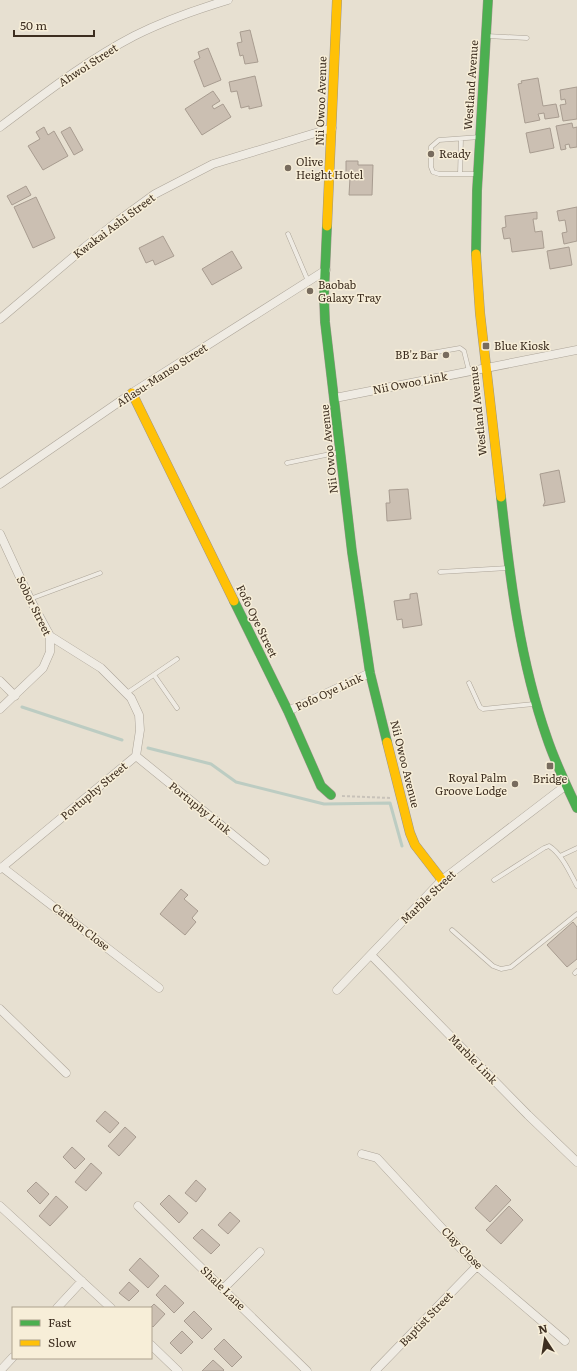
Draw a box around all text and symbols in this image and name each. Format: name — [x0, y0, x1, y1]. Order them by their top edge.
scale bar — [14, 12, 94, 38]
text: 50 m — [20, 16, 47, 34]
street label: Ahwoi Street — [55, 39, 121, 89]
street label: Westland Avenue — [459, 39, 481, 130]
street label: Nii Owoo Avenue — [310, 56, 330, 146]
place label: Ready — [439, 145, 472, 161]
marker: Ready — [426, 149, 436, 159]
place label: Olive Height Hotel — [296, 153, 363, 182]
marker: Olive Height Hotel — [283, 163, 293, 173]
street label: Kwakai Ashi Street — [69, 189, 158, 261]
place label: Baobab Galaxy Tray — [318, 276, 382, 305]
marker: Baobab Galaxy Tray — [305, 286, 315, 296]
place label: Blue Kiosk — [494, 337, 550, 353]
street label: Aflasu-Manso Street — [113, 338, 211, 410]
marker: Blue Kiosk — [481, 341, 491, 351]
place label: BB'z Bar — [395, 346, 439, 362]
marker: BB'z Bar — [441, 350, 451, 360]
street label: Westland Avenue — [464, 365, 490, 457]
street label: Nii Owoo Link — [371, 367, 449, 397]
street label: Nii Owoo Avenue — [315, 403, 341, 495]
street label: Sobor Street — [14, 573, 56, 639]
street label: Fofo Oye Street — [233, 581, 283, 660]
street label: Fofo Oye Link — [292, 668, 365, 714]
street label: Nii Owoo Avenue — [387, 718, 425, 810]
street label: Portuphy Street — [57, 757, 131, 823]
marker: Bridge — [545, 761, 555, 771]
place label: Royal Palm Groove Lodge — [435, 769, 507, 798]
place label: Bridge — [533, 770, 568, 786]
street label: Portuphy Link — [166, 777, 235, 838]
marker: Royal Palm Groove Lodge — [510, 779, 520, 789]
street label: Marble Street — [396, 865, 459, 927]
street label: Carbon Close — [50, 899, 114, 954]
street label: Marble Link — [446, 1030, 502, 1087]
street label: Clay Close — [438, 1223, 487, 1272]
street label: Shale Lane — [198, 1262, 250, 1313]
street label: Baptist Street — [395, 1287, 456, 1349]
legend — [12, 1307, 152, 1359]
text: Fast — [48, 1313, 72, 1331]
north arrow — [525, 1319, 565, 1359]
text: N — [537, 1319, 549, 1337]
text: Slow — [48, 1333, 77, 1351]

